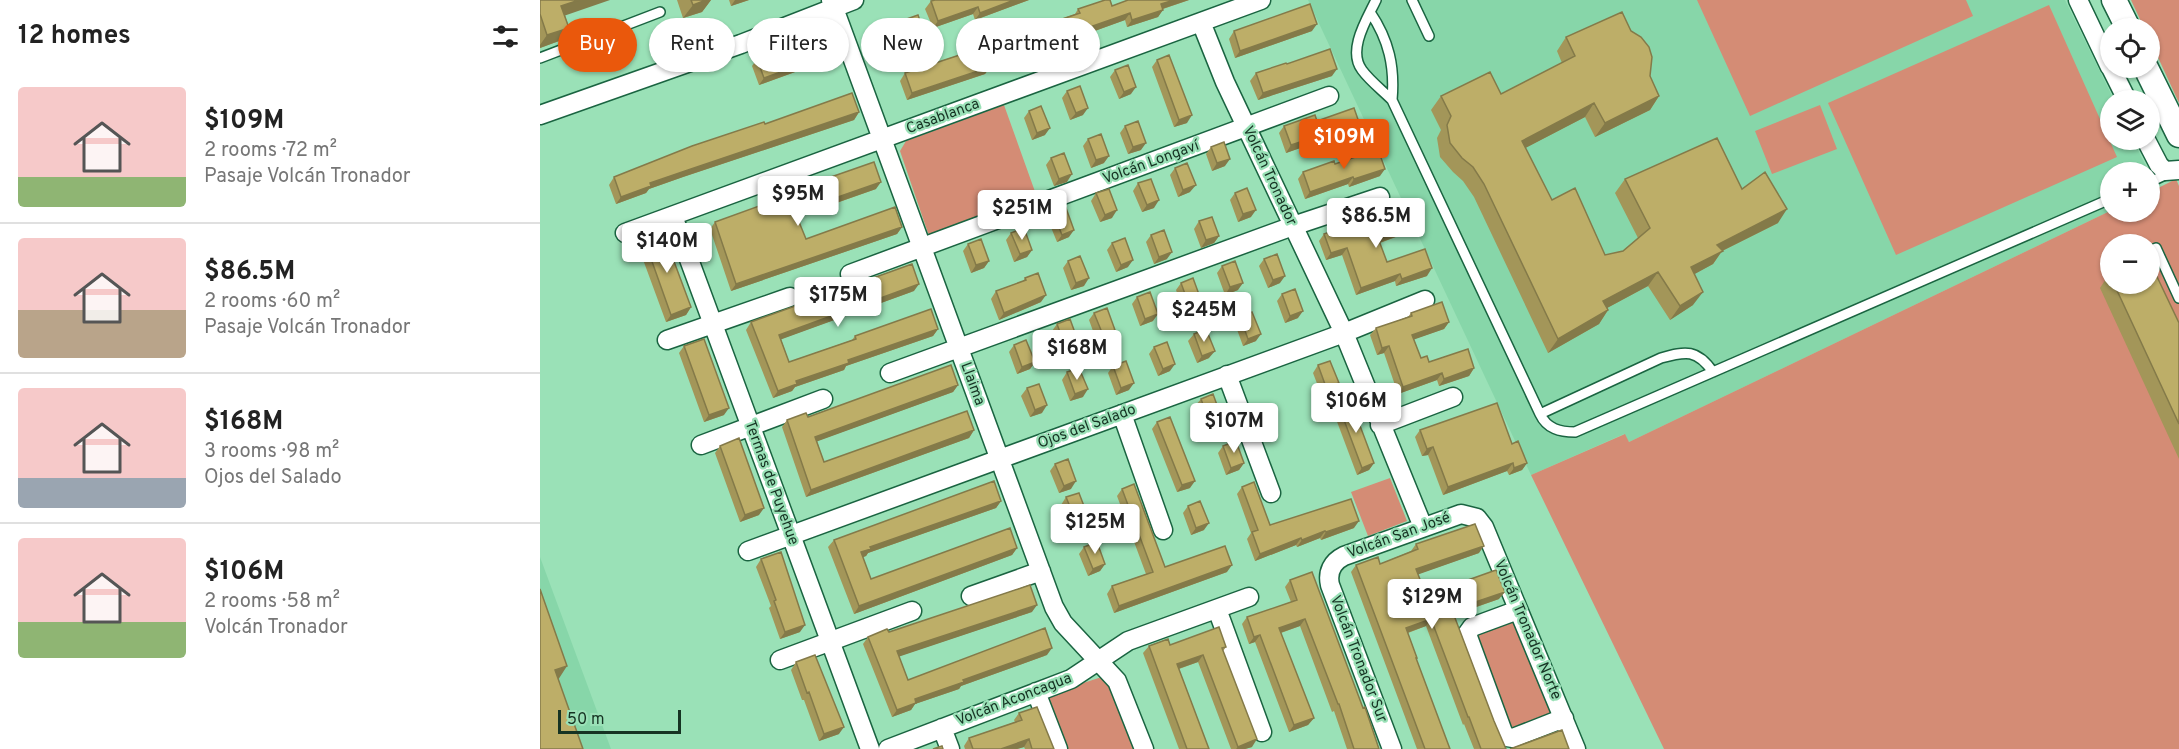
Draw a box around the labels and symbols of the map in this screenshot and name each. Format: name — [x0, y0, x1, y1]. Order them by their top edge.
street label: Casablanca — [904, 95, 982, 139]
pin: $109M — [1302, 119, 1386, 170]
street label: Volcán Tronador — [1238, 123, 1300, 229]
street label: Volcán Longaví — [1100, 136, 1203, 189]
pin: $95M — [762, 176, 834, 227]
pin: $251M — [980, 190, 1064, 241]
pin: $86.5M — [1327, 198, 1425, 249]
pin: $140M — [625, 223, 709, 274]
pin: $175M — [796, 277, 880, 328]
pin: $245M — [1162, 292, 1246, 343]
pin: $168M — [1035, 330, 1119, 381]
street label: Llaima — [955, 360, 989, 408]
pin: $106M — [1314, 383, 1398, 434]
street label: Ojos del Salado — [1035, 400, 1139, 454]
pin: $107M — [1192, 403, 1276, 454]
street label: Termas de Puyehue — [740, 418, 802, 548]
pin: $125M — [1053, 504, 1137, 555]
street label: Volcán San José — [1345, 509, 1453, 563]
street label: Volcán Tronador Norte — [1489, 557, 1565, 703]
pin: $129M — [1390, 579, 1474, 630]
street label: Volcán Tronador Sur — [1325, 593, 1391, 725]
street label: Volcán Aconcagua — [953, 669, 1075, 731]
scale bar — [558, 707, 681, 734]

